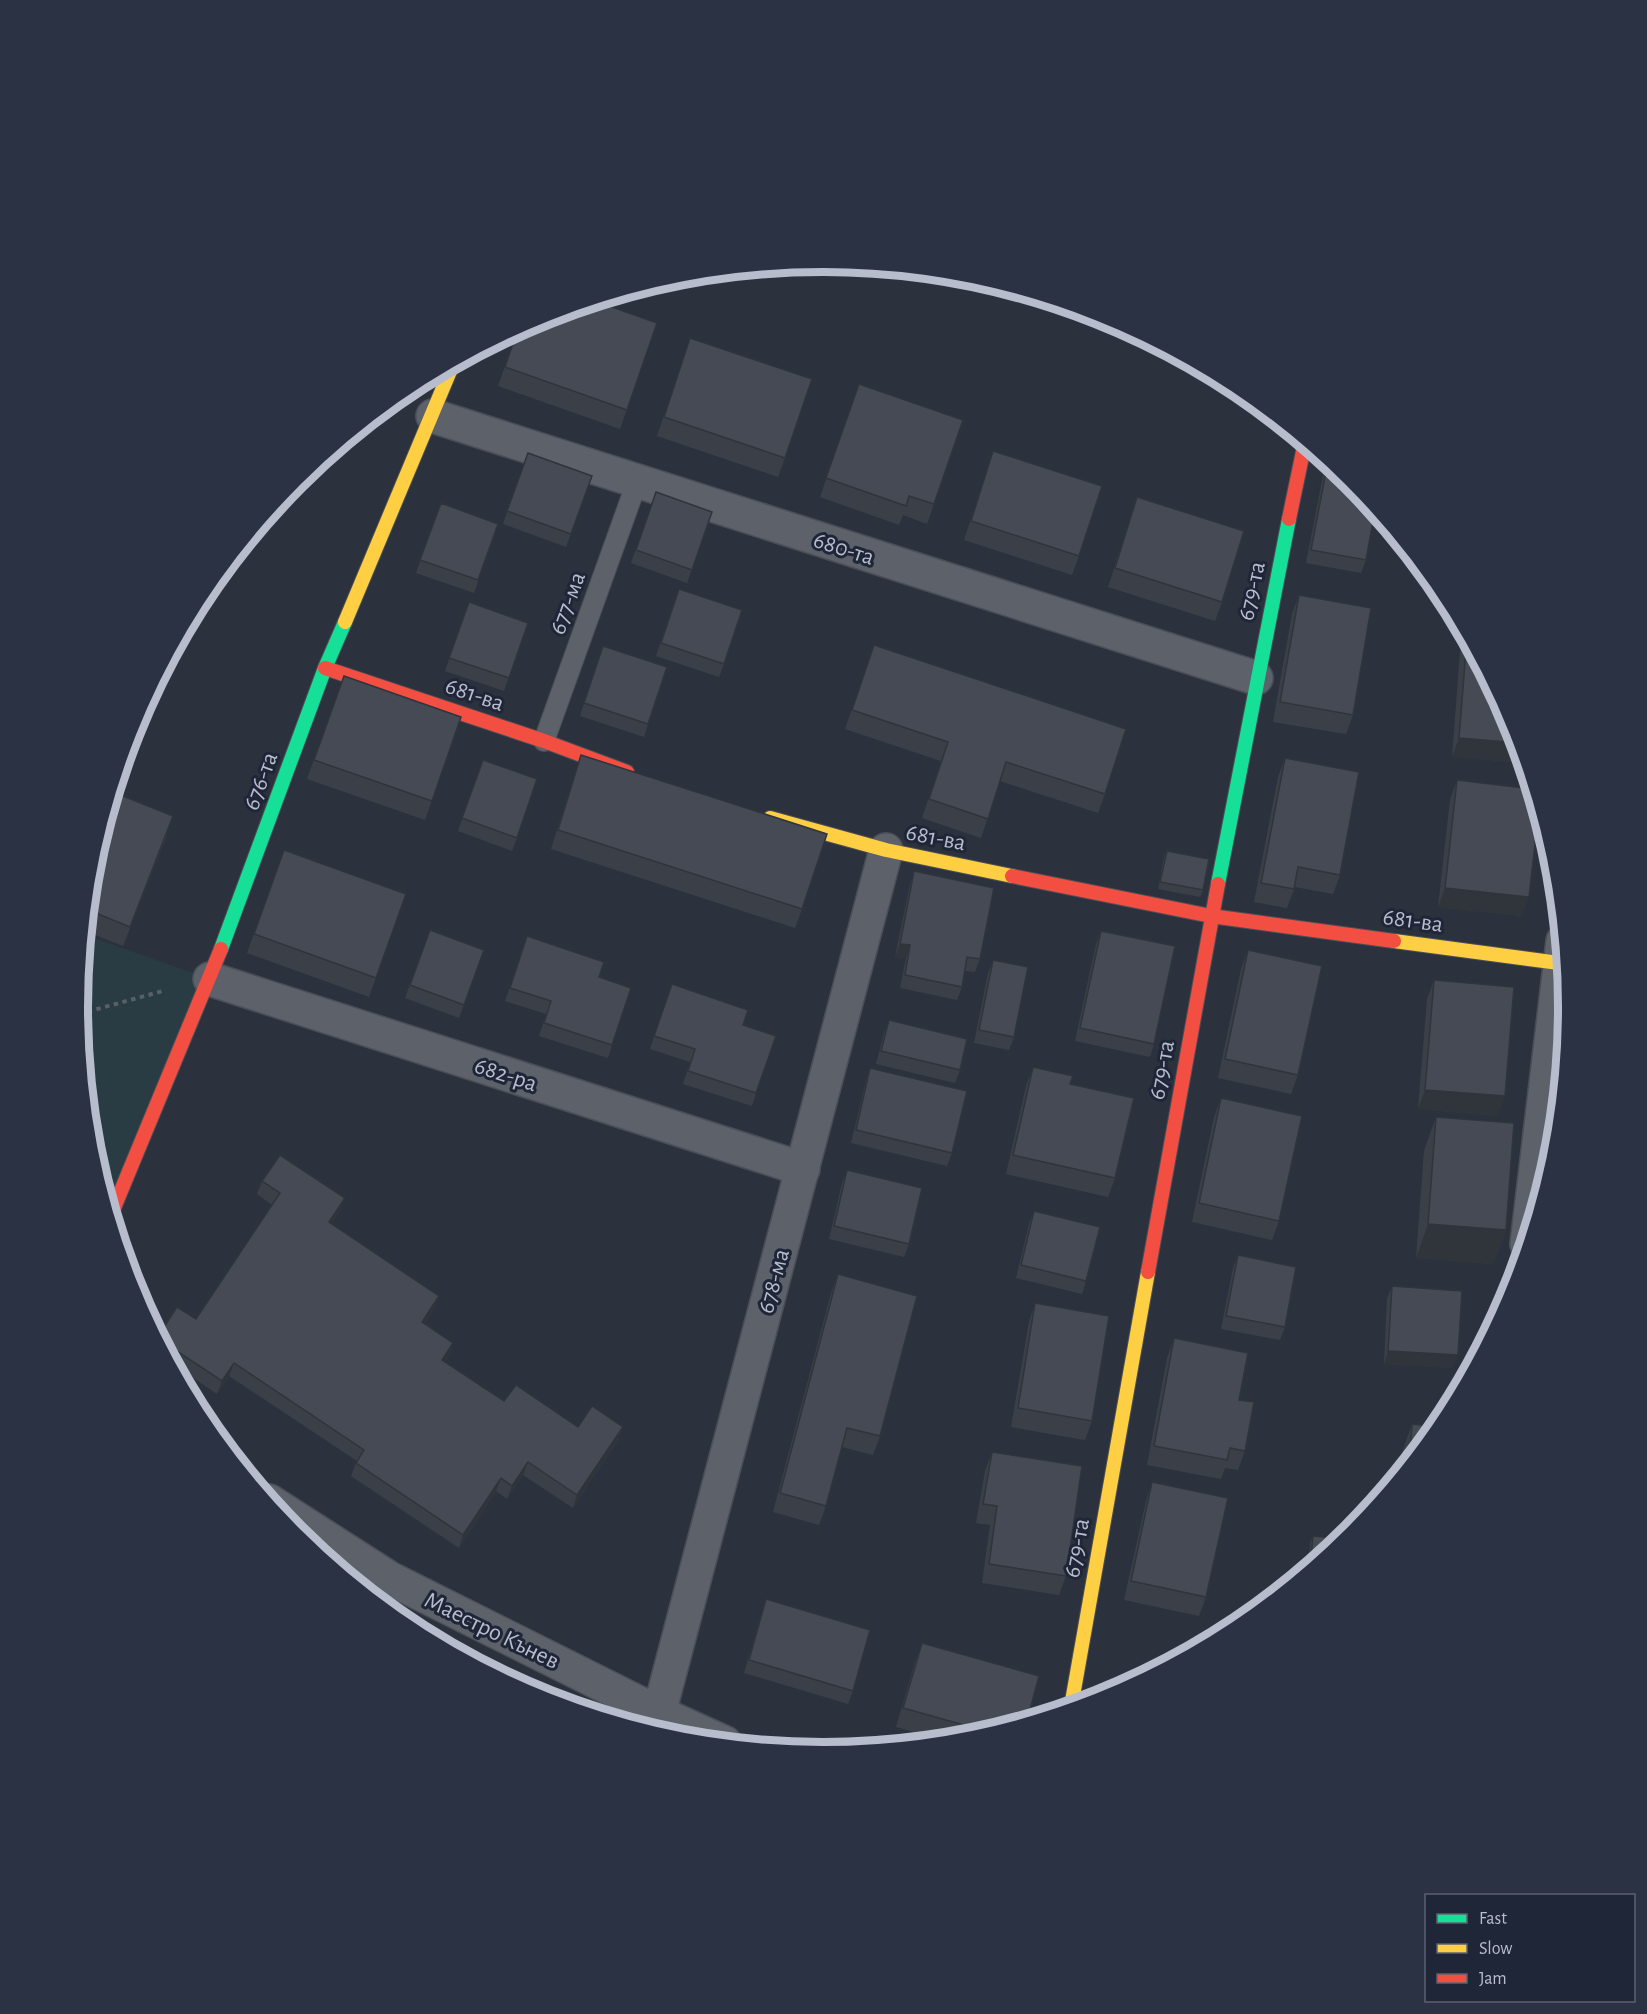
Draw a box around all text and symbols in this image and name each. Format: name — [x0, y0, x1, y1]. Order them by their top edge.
street label: 680-та — [810, 528, 877, 570]
street label: 679-та — [1234, 560, 1270, 623]
street label: 677-ма — [546, 569, 590, 638]
street label: 681-ва — [442, 674, 507, 716]
street label: 676-та — [239, 749, 282, 813]
street label: 681-ва — [904, 820, 968, 856]
street label: 681-ва — [1381, 905, 1444, 937]
street label: 679-та — [1145, 1039, 1179, 1102]
street label: 682-ра — [471, 1054, 540, 1096]
street label: 678-ма — [754, 1246, 794, 1316]
street label: 679-та — [1060, 1517, 1094, 1580]
street label: Маестро Кънев — [420, 1588, 563, 1674]
legend — [1425, 1894, 1635, 2002]
text: Fast — [1479, 1910, 1507, 1928]
text: Slow — [1479, 1940, 1512, 1958]
text: Jam — [1479, 1970, 1507, 1988]

